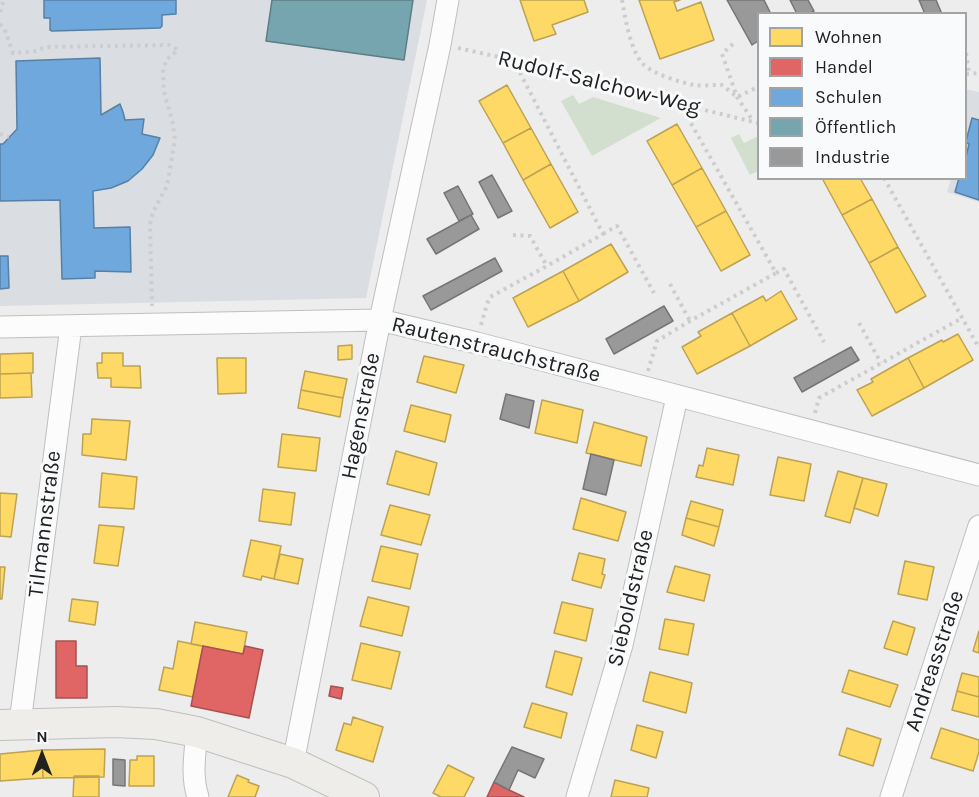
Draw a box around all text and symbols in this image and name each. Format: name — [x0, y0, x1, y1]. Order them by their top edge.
legend — [757, 12, 967, 180]
text: Wohnen — [815, 26, 882, 48]
street label: Rudolf-Salchow-Weg — [495, 45, 703, 121]
text: Handel — [815, 56, 873, 78]
text: Schulen — [815, 86, 882, 108]
text: Öffentlich — [815, 116, 896, 138]
text: Industrie — [815, 146, 890, 168]
street label: Rautenstrauchstraße — [389, 311, 603, 389]
street label: Hagenstraße — [336, 350, 386, 482]
street label: Tilmannstraße — [23, 449, 67, 599]
street label: Sieboldstraße — [602, 527, 660, 669]
street label: Andreasstraße — [900, 587, 970, 735]
north arrow — [12, 725, 72, 785]
text: N — [36, 727, 48, 746]

